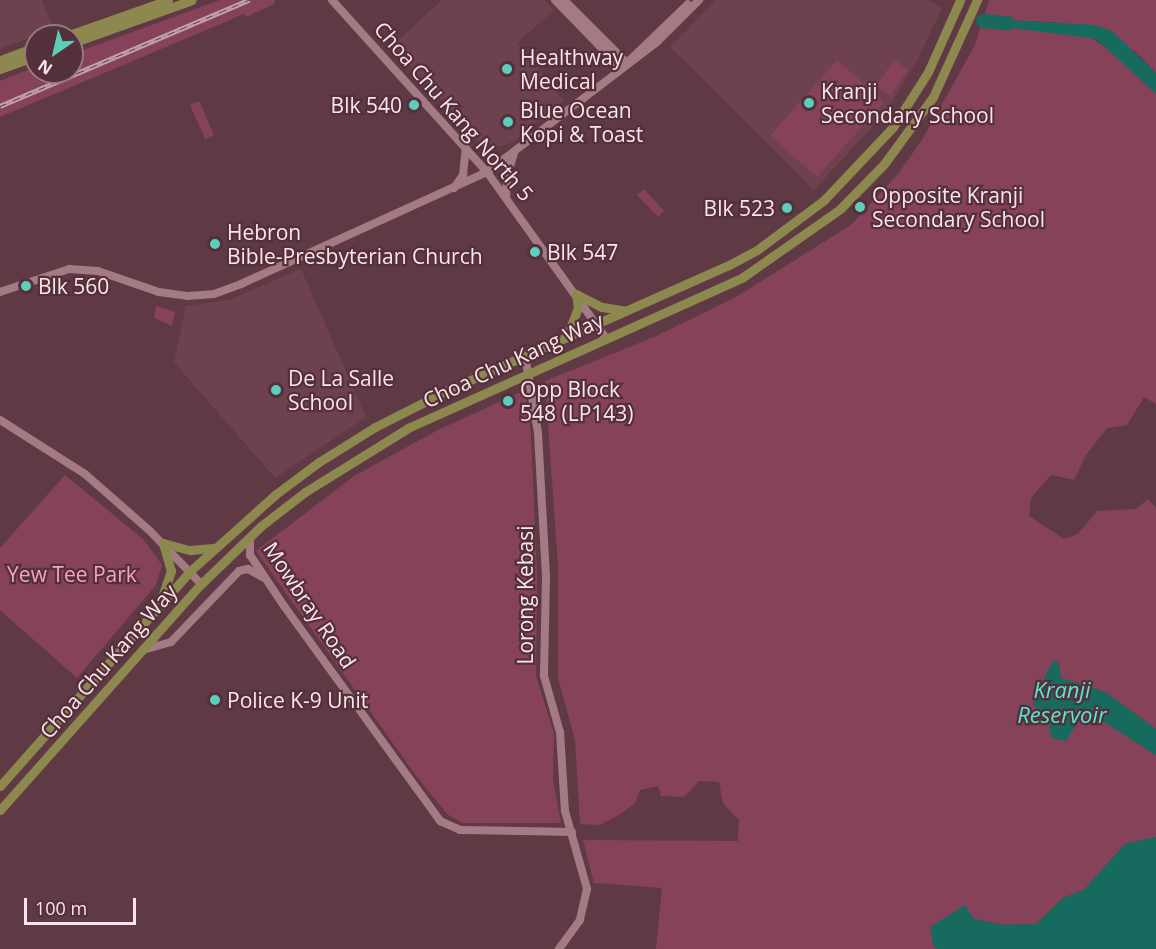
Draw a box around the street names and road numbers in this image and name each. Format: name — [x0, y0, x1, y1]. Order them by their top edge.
street label: Choa Chu Kang North 5 — [369, 16, 539, 206]
street label: Choa Chu Kang Way — [419, 307, 607, 413]
street label: Lorong Kebasi — [512, 525, 538, 665]
street label: Mowbray Road — [258, 537, 362, 673]
street label: Choa Chu Kang Way — [34, 579, 182, 743]

